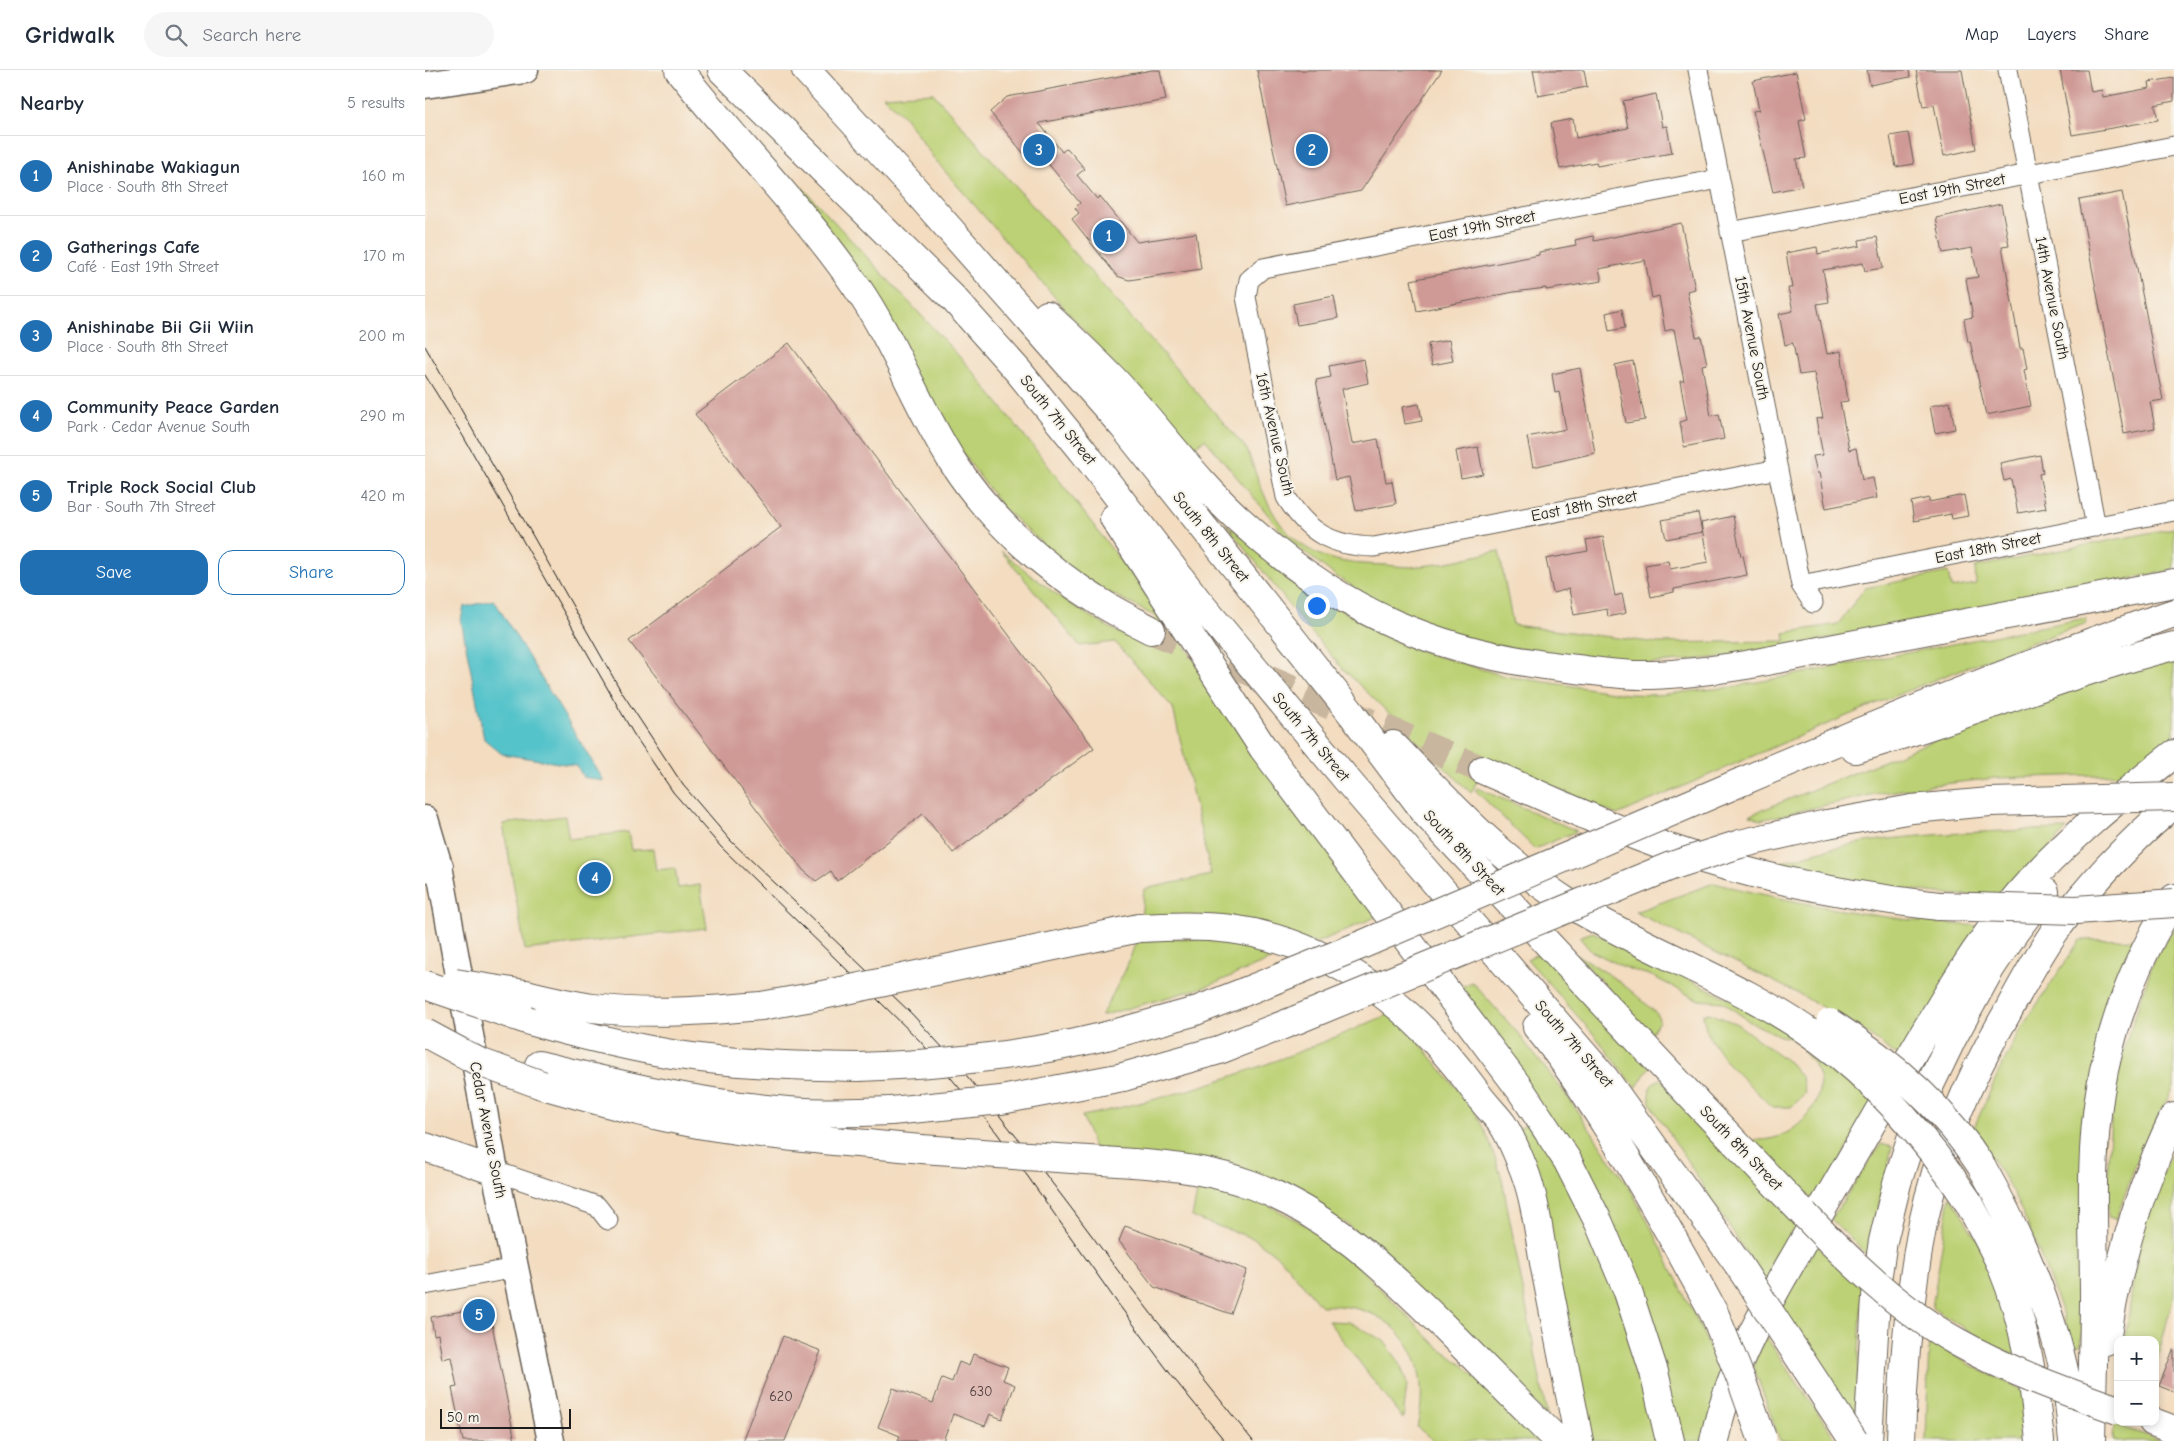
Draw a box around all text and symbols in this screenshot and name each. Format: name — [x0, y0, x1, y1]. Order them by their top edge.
search box — [144, 12, 494, 57]
text: Gridwalk — [25, 21, 114, 49]
icon: search — [162, 21, 190, 49]
text: Search here — [202, 24, 301, 46]
text: Map — [1965, 24, 1999, 45]
text: Layers — [2027, 24, 2076, 45]
text: Share — [2104, 24, 2149, 45]
text: Nearby — [20, 91, 84, 115]
text: 5 results — [347, 94, 405, 112]
pin: 3 — [1023, 131, 1055, 169]
pin: 2 — [1296, 131, 1328, 169]
text: Anishinabe Wakiagun — [67, 156, 240, 178]
text: 1 — [33, 167, 39, 185]
text: 160 m — [362, 167, 405, 185]
street label: East 19th Street — [1897, 170, 2007, 208]
text: Place · South 8th Street — [67, 178, 228, 196]
street label: East 19th Street — [1427, 207, 1537, 245]
pin: 1 — [1093, 217, 1125, 255]
street label: 14th Avenue South — [2031, 235, 2073, 361]
text: Gatherings Cafe — [67, 236, 200, 258]
text: 2 — [32, 247, 40, 265]
text: 170 m — [363, 247, 405, 265]
text: Café · East 19th Street — [67, 258, 218, 276]
street label: 15th Avenue South — [1731, 274, 1773, 402]
text: Anishinabe Bii Gii Wiin — [67, 316, 254, 338]
text: 3 — [32, 327, 40, 345]
text: 200 m — [359, 327, 405, 345]
text: Place · South 8th Street — [67, 338, 228, 356]
street label: 16th Avenue South — [1252, 370, 1298, 498]
street label: South 7th Street — [1016, 372, 1100, 469]
text: Community Peace Garden — [67, 396, 279, 418]
text: 4 — [32, 407, 40, 425]
text: 290 m — [360, 407, 405, 425]
text: Park · Cedar Avenue South — [67, 418, 250, 436]
text: Triple Rock Social Club — [67, 476, 256, 498]
text: 5 — [32, 487, 40, 505]
text: 420 m — [361, 487, 405, 505]
street label: East 18th Street — [1529, 487, 1639, 525]
street label: South 8th Street — [1169, 488, 1253, 586]
text: Bar · South 7th Street — [67, 498, 215, 516]
street label: East 18th Street — [1933, 529, 2043, 567]
button: Save — [20, 550, 208, 595]
button: Share — [218, 550, 405, 595]
your location — [1304, 593, 1330, 619]
street label: South 7th Street — [1269, 689, 1354, 785]
street label: South 8th Street — [1420, 806, 1509, 900]
pin: 4 — [579, 859, 611, 897]
street label: South 7th Street — [1531, 997, 1617, 1092]
street label: Cedar Avenue South — [466, 1060, 510, 1200]
street label: South 8th Street — [1696, 1102, 1786, 1194]
pin: 5 — [463, 1296, 495, 1334]
map controls — [2114, 1336, 2159, 1426]
button: + — [2114, 1336, 2159, 1381]
button: − — [2114, 1381, 2159, 1426]
house number: 630 — [969, 1383, 993, 1400]
house number: 620 — [769, 1388, 793, 1405]
scale bar — [440, 1406, 571, 1429]
text: 50 m — [447, 1409, 479, 1426]

